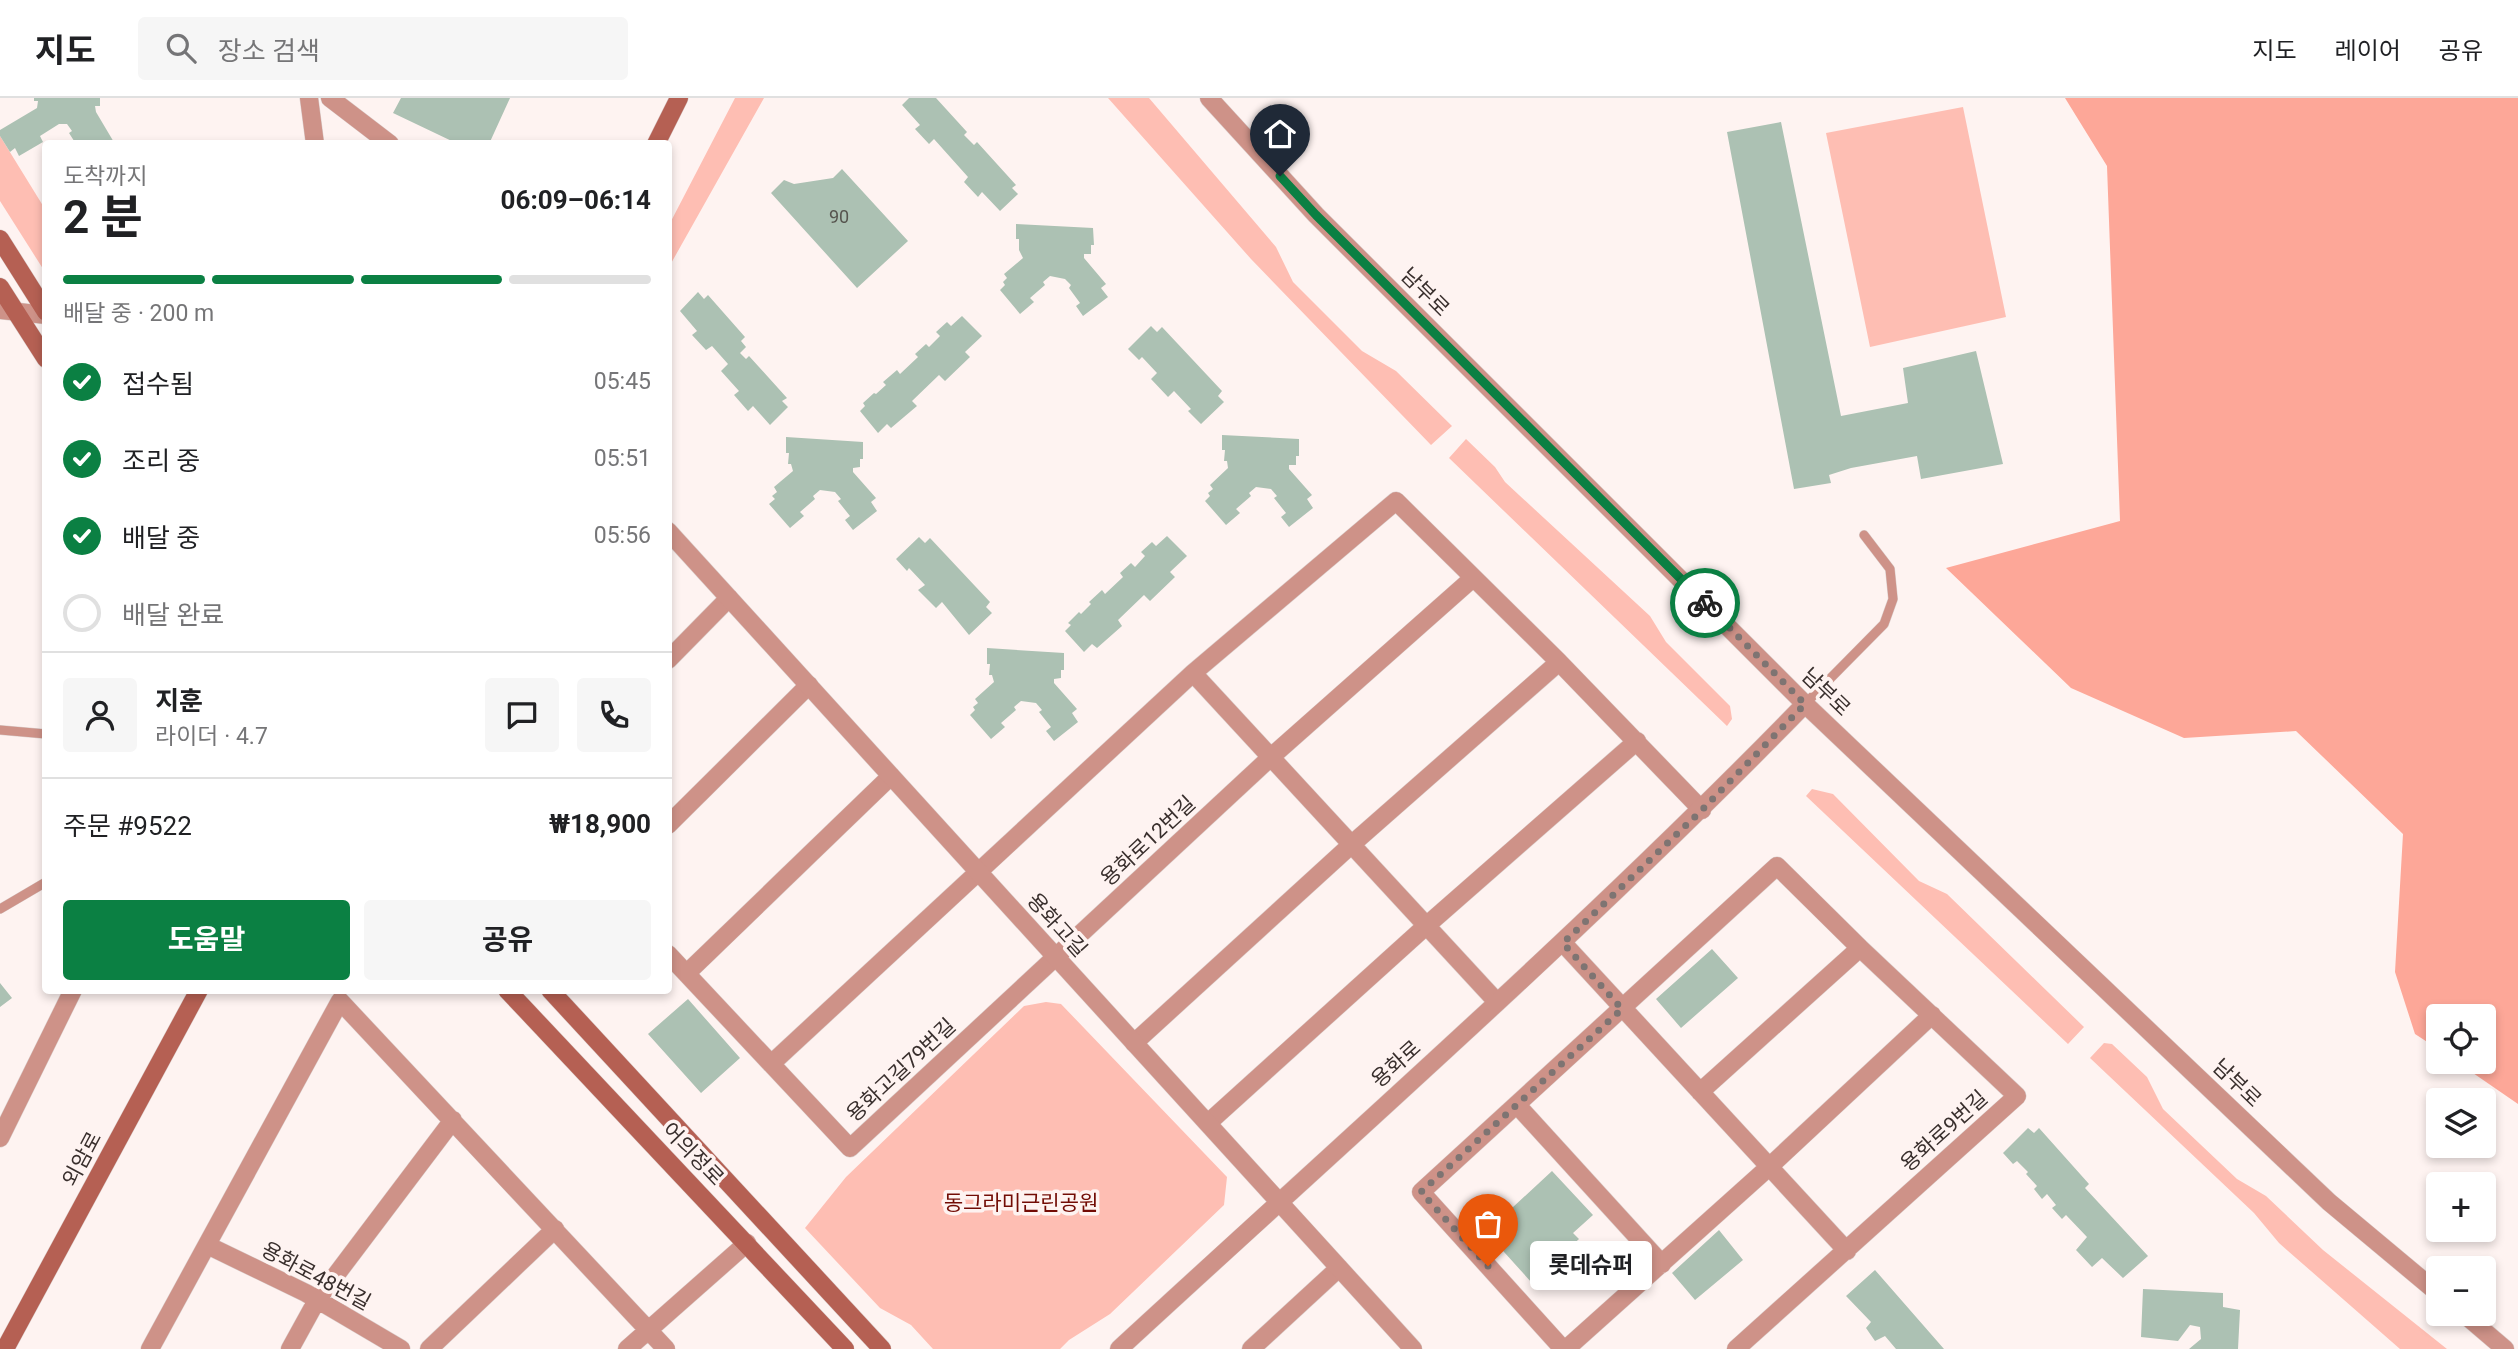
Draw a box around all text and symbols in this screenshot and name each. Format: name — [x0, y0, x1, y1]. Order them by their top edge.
search box — [138, 17, 628, 80]
icon: search — [162, 29, 200, 67]
text: 지도 — [35, 31, 96, 70]
text: 장소 검색 — [218, 36, 320, 66]
text: 지도 — [2252, 37, 2297, 65]
text: 레이어 — [2335, 37, 2401, 65]
text: 공유 — [2439, 37, 2483, 65]
pin — [1250, 104, 1310, 176]
icon: home — [1261, 115, 1299, 153]
text: 도착까지 — [63, 163, 148, 190]
text: 06:09–06:14 — [501, 185, 651, 215]
text: 2 분 — [63, 190, 143, 244]
house number: 90 — [829, 206, 849, 227]
street label: 남부로 — [1396, 263, 1454, 321]
text: 배달 중 · 200 m — [63, 300, 214, 327]
icon: check — [63, 363, 101, 401]
text: 05:45 — [594, 368, 651, 395]
text: 접수됨 — [122, 369, 194, 399]
icon: check — [63, 440, 101, 478]
text: 05:51 — [594, 445, 651, 472]
text: 조리 중 — [122, 446, 200, 476]
icon: check — [63, 517, 101, 555]
text: 05:56 — [594, 522, 651, 549]
text: 배달 중 — [122, 523, 200, 553]
courier — [1670, 568, 1740, 638]
icon: bike — [1686, 584, 1724, 622]
text: 배달 완료 — [122, 600, 224, 630]
street label: 남부로 — [1797, 663, 1855, 721]
button: person — [63, 678, 137, 752]
button: chat — [485, 678, 559, 752]
button: phone — [577, 678, 651, 752]
text: 지훈 — [155, 686, 203, 716]
text: 라이더 · 4.7 — [155, 723, 268, 750]
street label: 용화로12번길 — [1096, 791, 1200, 891]
text: ₩18,900 — [549, 809, 651, 839]
text: 주문 #9522 — [63, 811, 192, 841]
street label: 용화고길 — [1022, 888, 1092, 962]
button: 도움말 — [63, 900, 350, 980]
button: 공유 — [364, 900, 651, 980]
map controls — [2426, 1004, 2496, 1326]
button: locate — [2426, 1004, 2496, 1074]
street label: 용화고길79번길 — [842, 1014, 960, 1126]
street label: 용화로 — [1366, 1036, 1426, 1092]
street label: 남부로 — [2208, 1054, 2266, 1112]
street label: 용화로9번길 — [1896, 1086, 1992, 1176]
button: layers — [2426, 1088, 2496, 1158]
street label: 어의정로 — [658, 1118, 728, 1190]
street label: 외암로 — [58, 1128, 106, 1190]
button: + — [2426, 1172, 2496, 1242]
park label: 동그라미근린공원 — [944, 1191, 1098, 1215]
pin — [1458, 1194, 1518, 1266]
icon: bag — [1469, 1205, 1507, 1243]
street label: 용화로48번길 — [257, 1237, 375, 1315]
callout: 롯데슈퍼 — [1530, 1242, 1652, 1290]
text: 롯데슈퍼 — [1549, 1252, 1633, 1279]
button: − — [2426, 1256, 2496, 1326]

